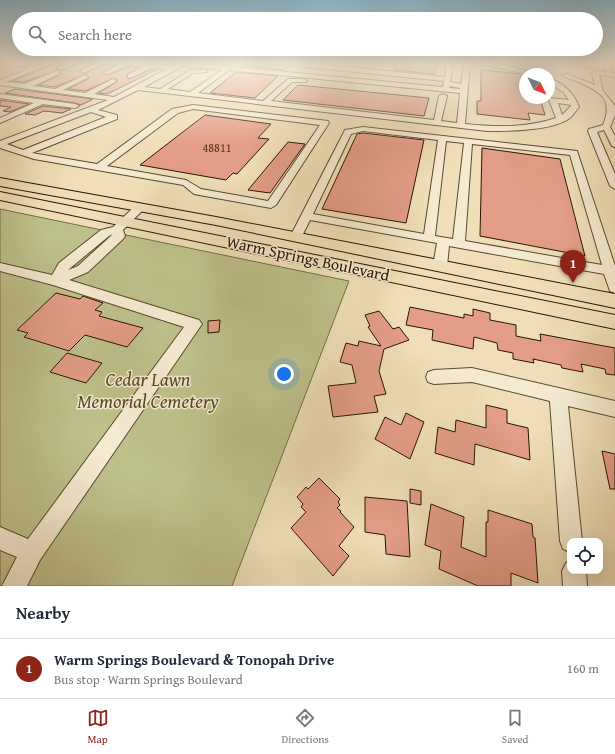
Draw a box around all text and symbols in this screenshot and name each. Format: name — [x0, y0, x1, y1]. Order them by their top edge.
search box — [12, 12, 603, 56]
icon: search — [26, 23, 48, 45]
text: Search here — [58, 24, 132, 45]
north arrow — [519, 68, 555, 104]
house number: 48811 — [203, 139, 232, 156]
street label: Warm Springs Boulevard — [224, 229, 392, 287]
pin: 1 — [560, 250, 586, 283]
your location — [274, 364, 294, 384]
park label: Cedar Lawn Memorial Cemetery — [77, 365, 219, 415]
map controls — [567, 538, 603, 574]
button: locate — [567, 538, 603, 574]
text: Nearby — [16, 600, 70, 625]
text: Warm Springs Boulevard & Tonopah Drive — [54, 649, 334, 670]
text: 1 — [26, 659, 32, 678]
text: 160 m — [567, 659, 599, 678]
text: Bus stop · Warm Springs Boulevard — [54, 670, 243, 689]
tab: Map — [87, 707, 109, 747]
tab: Directions — [282, 707, 329, 747]
tab: Saved — [502, 707, 528, 747]

